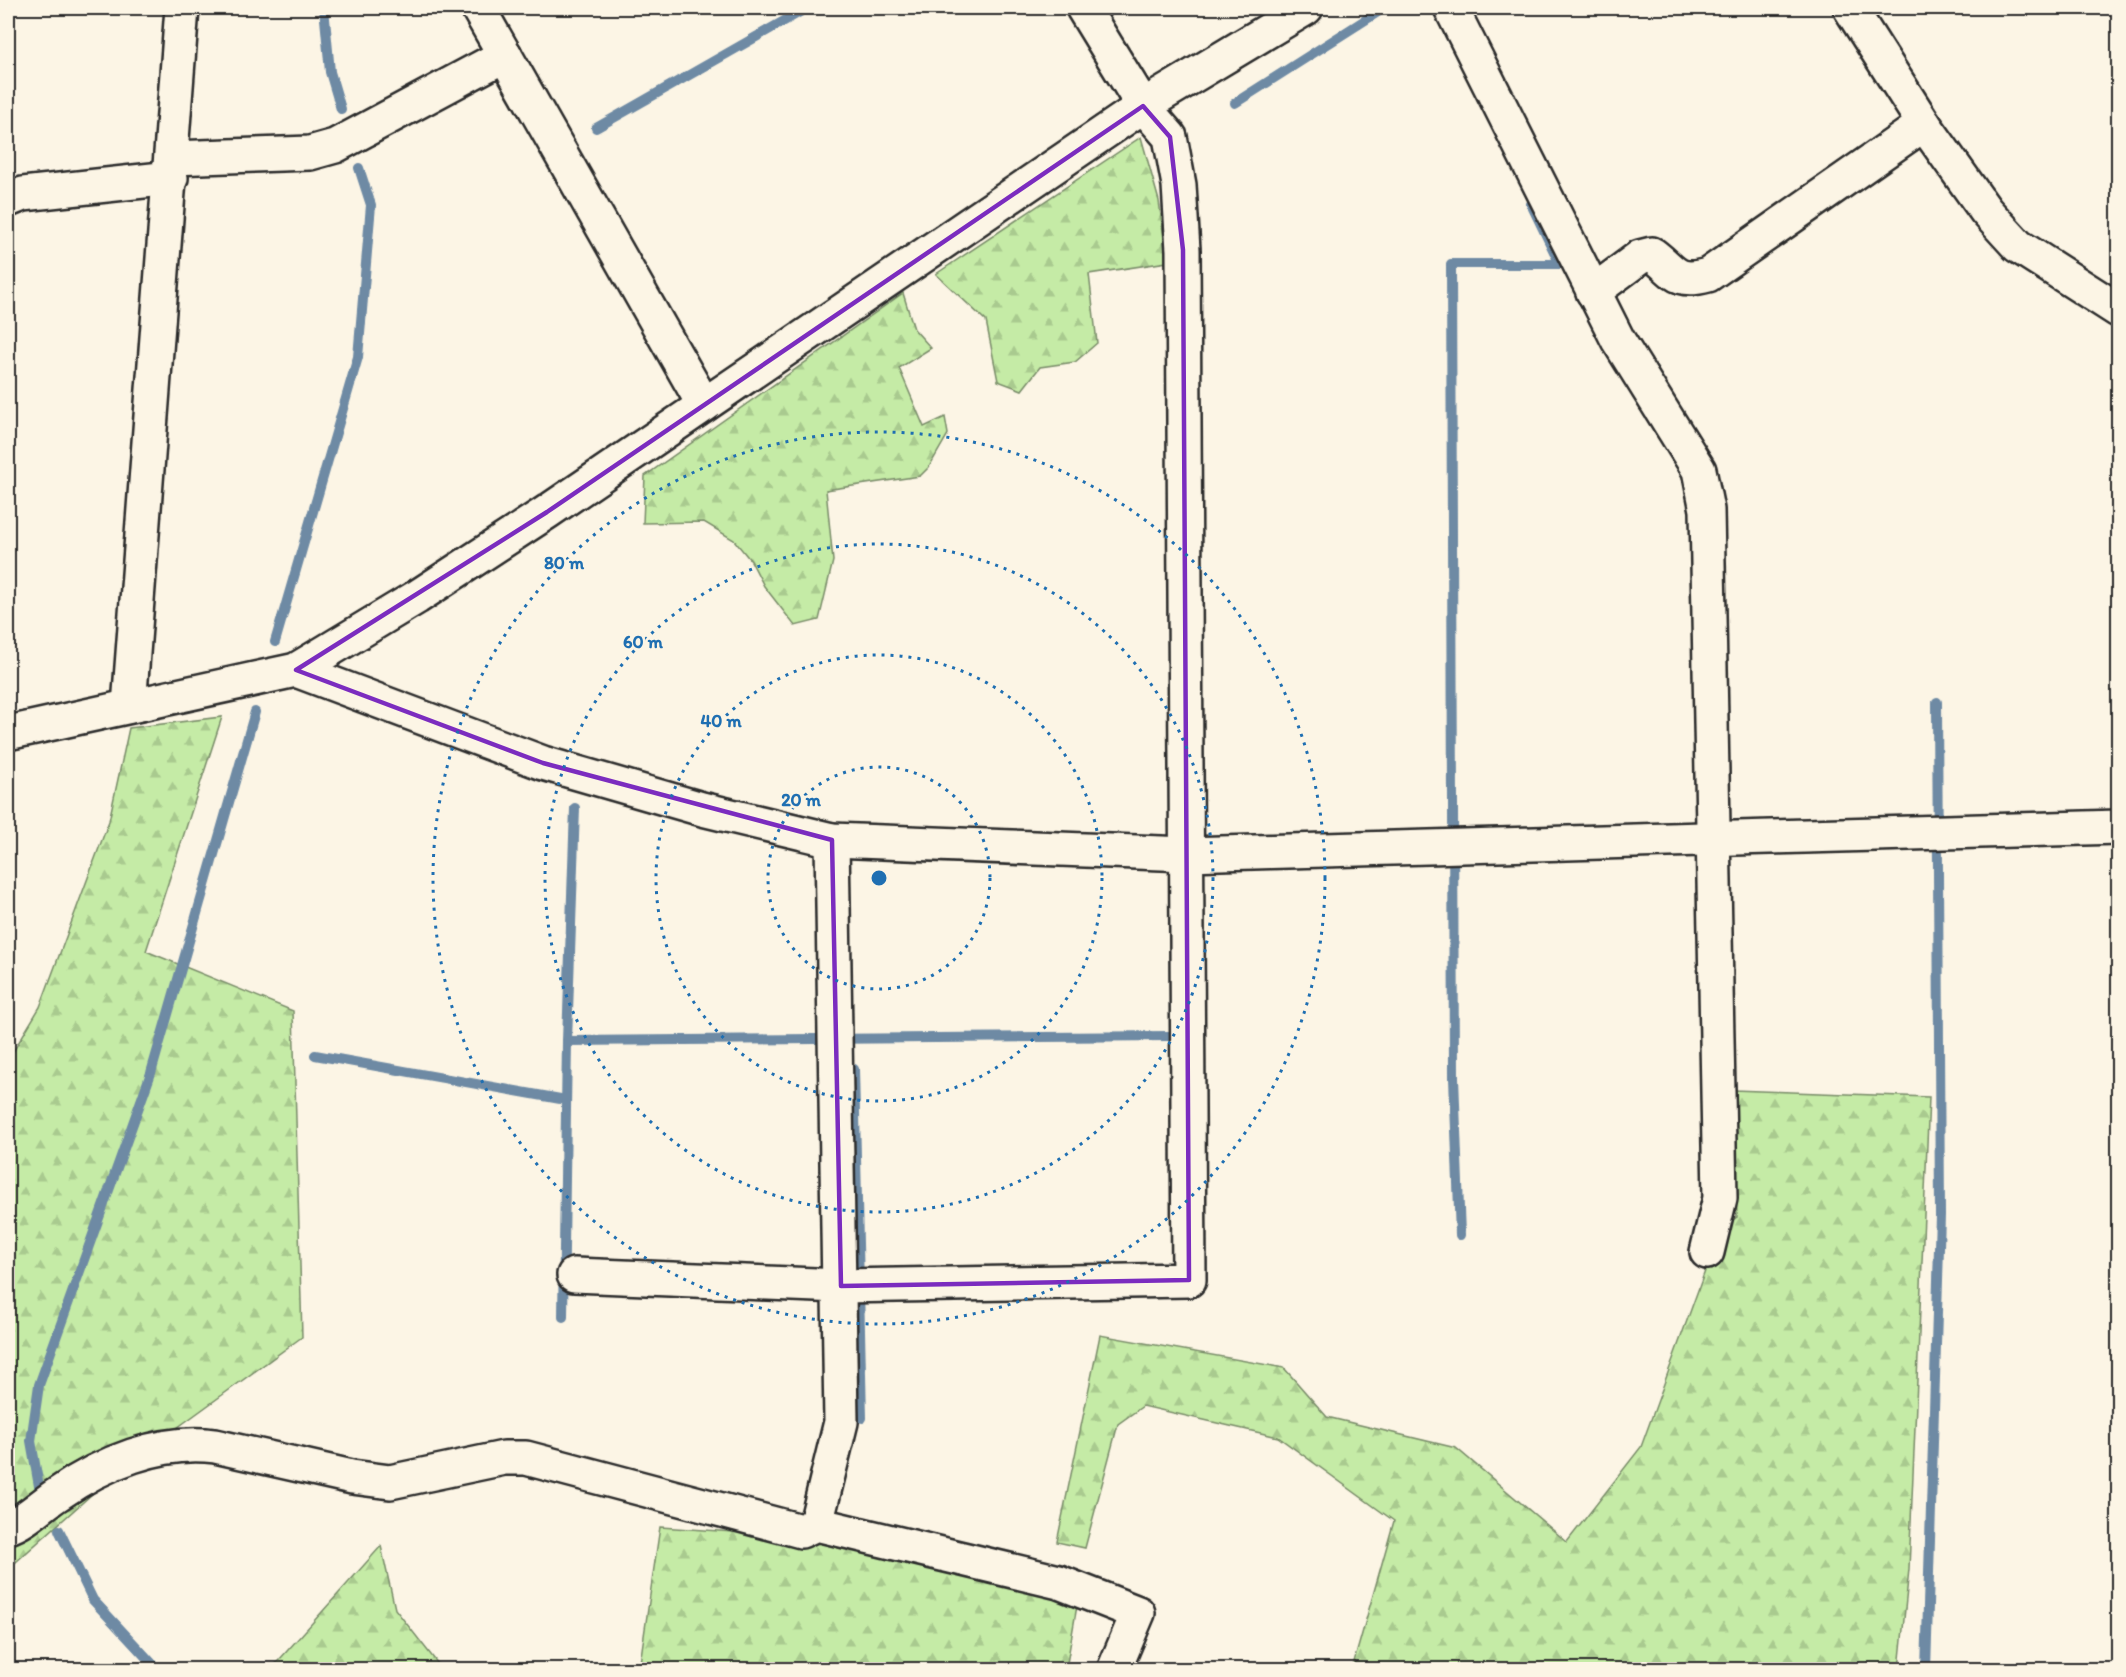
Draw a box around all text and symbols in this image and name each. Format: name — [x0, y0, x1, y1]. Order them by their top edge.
text: 80 m — [544, 552, 585, 574]
text: 60 m — [623, 631, 664, 653]
text: 40 m — [700, 710, 742, 732]
text: 20 m — [781, 789, 822, 811]
centre of rings — [869, 868, 889, 888]

